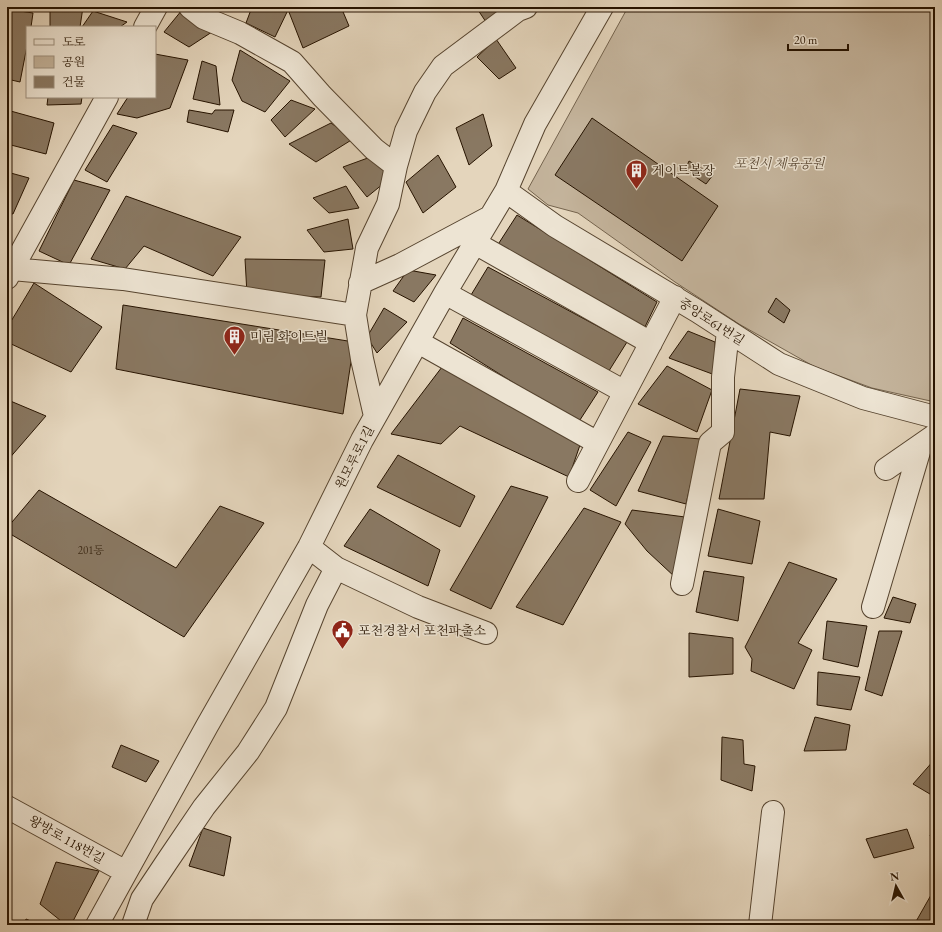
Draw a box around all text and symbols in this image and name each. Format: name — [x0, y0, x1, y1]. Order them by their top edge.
legend — [26, 26, 156, 98]
scale bar — [788, 26, 848, 52]
text: 20 m — [794, 32, 818, 48]
text: 도로 — [62, 34, 86, 50]
text: 공원 — [62, 54, 85, 70]
text: 건물 — [62, 74, 86, 90]
park label: 포천시 체육공원 — [734, 155, 826, 172]
building icon: 게이트볼장 — [624, 157, 650, 190]
place label: 게이트볼장 — [652, 162, 715, 179]
street label: 중앙로61번길 — [676, 294, 748, 349]
building icon: 미림 화이트빌 — [222, 323, 248, 356]
place label: 미림 화이트빌 — [250, 328, 328, 345]
street label: 원모루로1길 — [331, 423, 378, 492]
house number: 201동 — [78, 543, 105, 557]
public building icon: 포천경찰서 포천파출소 — [330, 617, 356, 650]
place label: 포천경찰서 포천파출소 — [358, 622, 487, 639]
street label: 왕방로 118번길 — [26, 812, 108, 867]
north arrow — [876, 866, 916, 906]
text: N — [889, 869, 900, 884]

